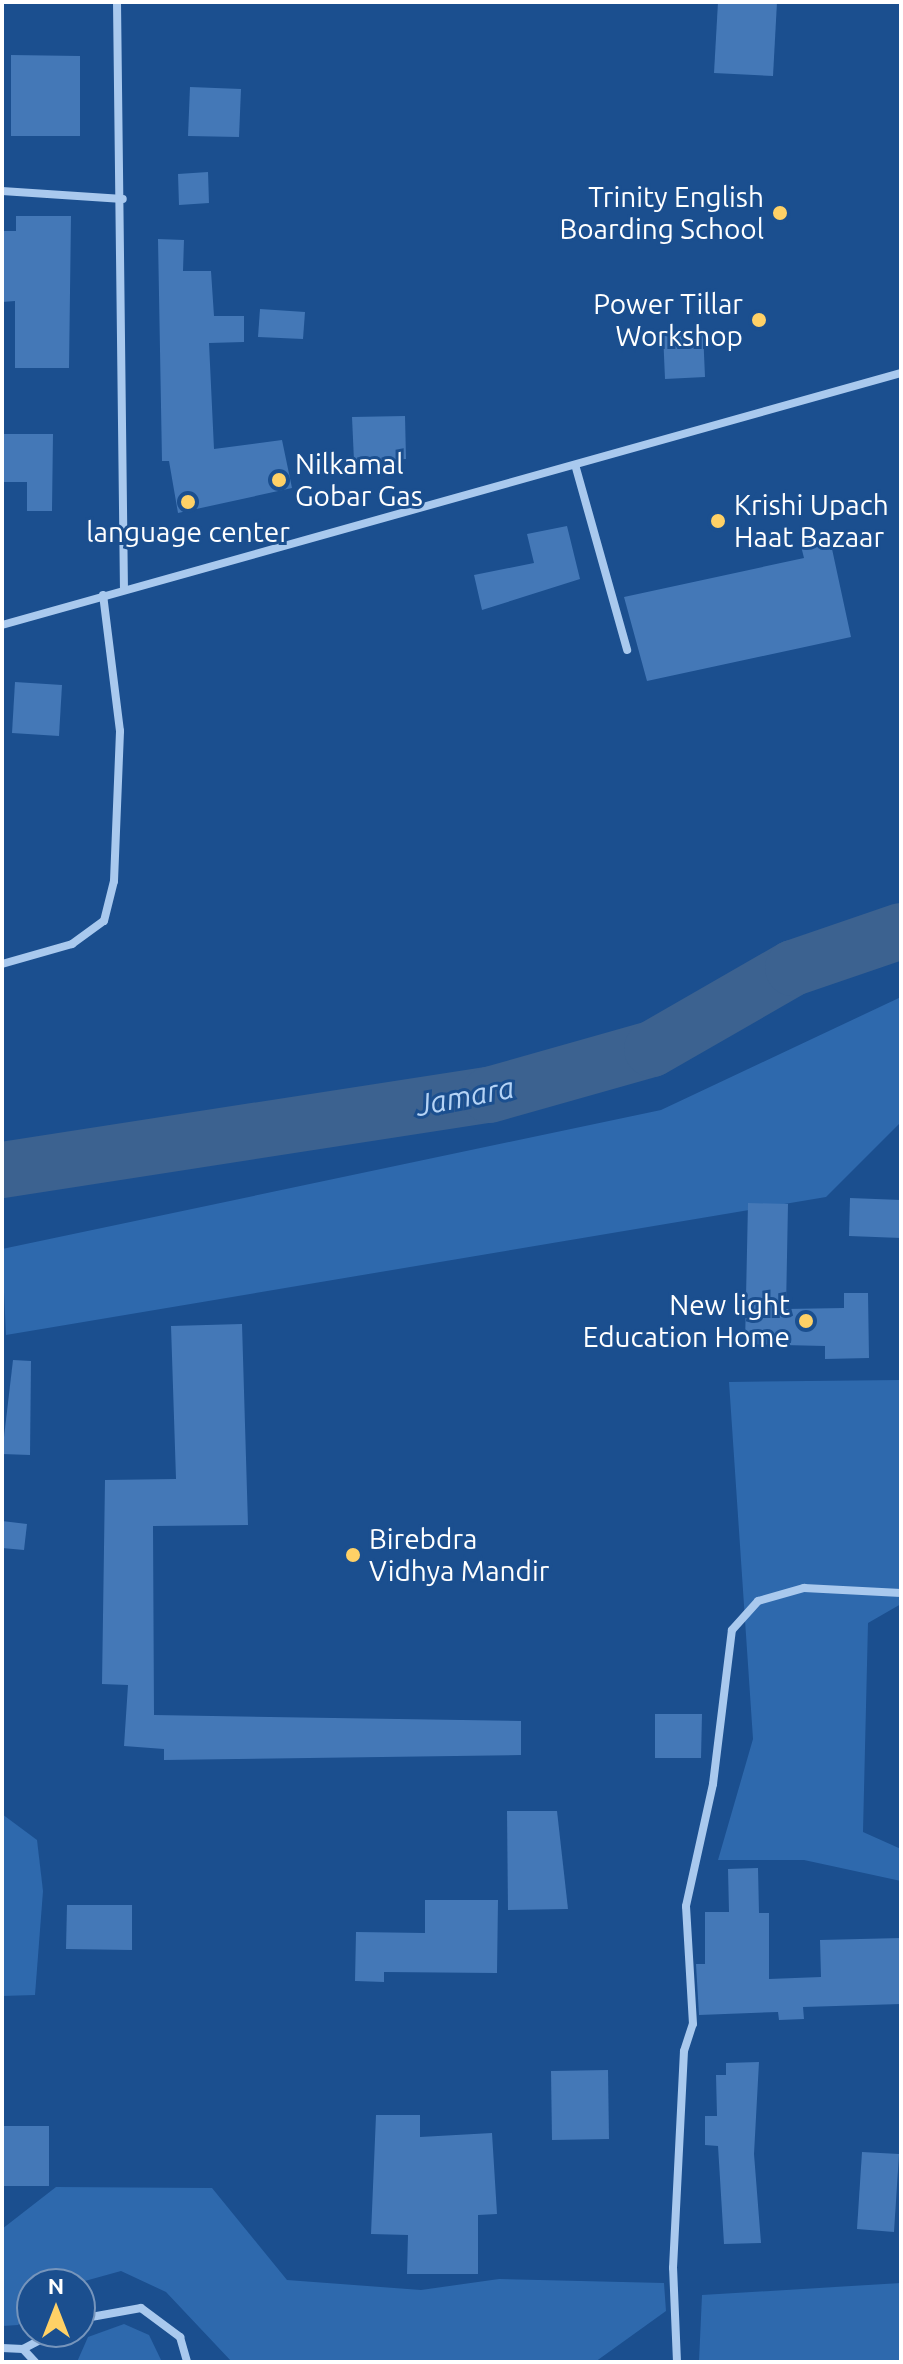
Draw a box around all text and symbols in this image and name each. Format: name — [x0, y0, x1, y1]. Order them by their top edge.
place label: Trinity English Boarding School — [559, 180, 764, 246]
marker: Trinity English Boarding School — [771, 204, 789, 222]
place label: Power Tillar Workshop — [593, 287, 743, 353]
marker: Power Tillar Workshop — [750, 311, 768, 329]
place label: Nilkamal Gobar Gas — [295, 447, 423, 513]
marker: Nilkamal Gobar Gas — [270, 471, 288, 489]
place label: Krishi Upach Haat Bazaar — [734, 488, 889, 554]
marker: language center — [179, 493, 197, 511]
marker: Krishi Upach Haat Bazaar — [709, 512, 727, 530]
place label: language center — [86, 515, 290, 549]
water label: Jamara — [413, 1069, 517, 1123]
place label: New light Education Home — [583, 1288, 790, 1354]
marker: New light Education Home — [797, 1312, 815, 1330]
place label: Birebdra Vidhya Mandir — [369, 1522, 549, 1588]
marker: Birebdra Vidhya Mandir — [344, 1546, 362, 1564]
north arrow — [16, 2268, 96, 2348]
text: N — [48, 2273, 64, 2298]

